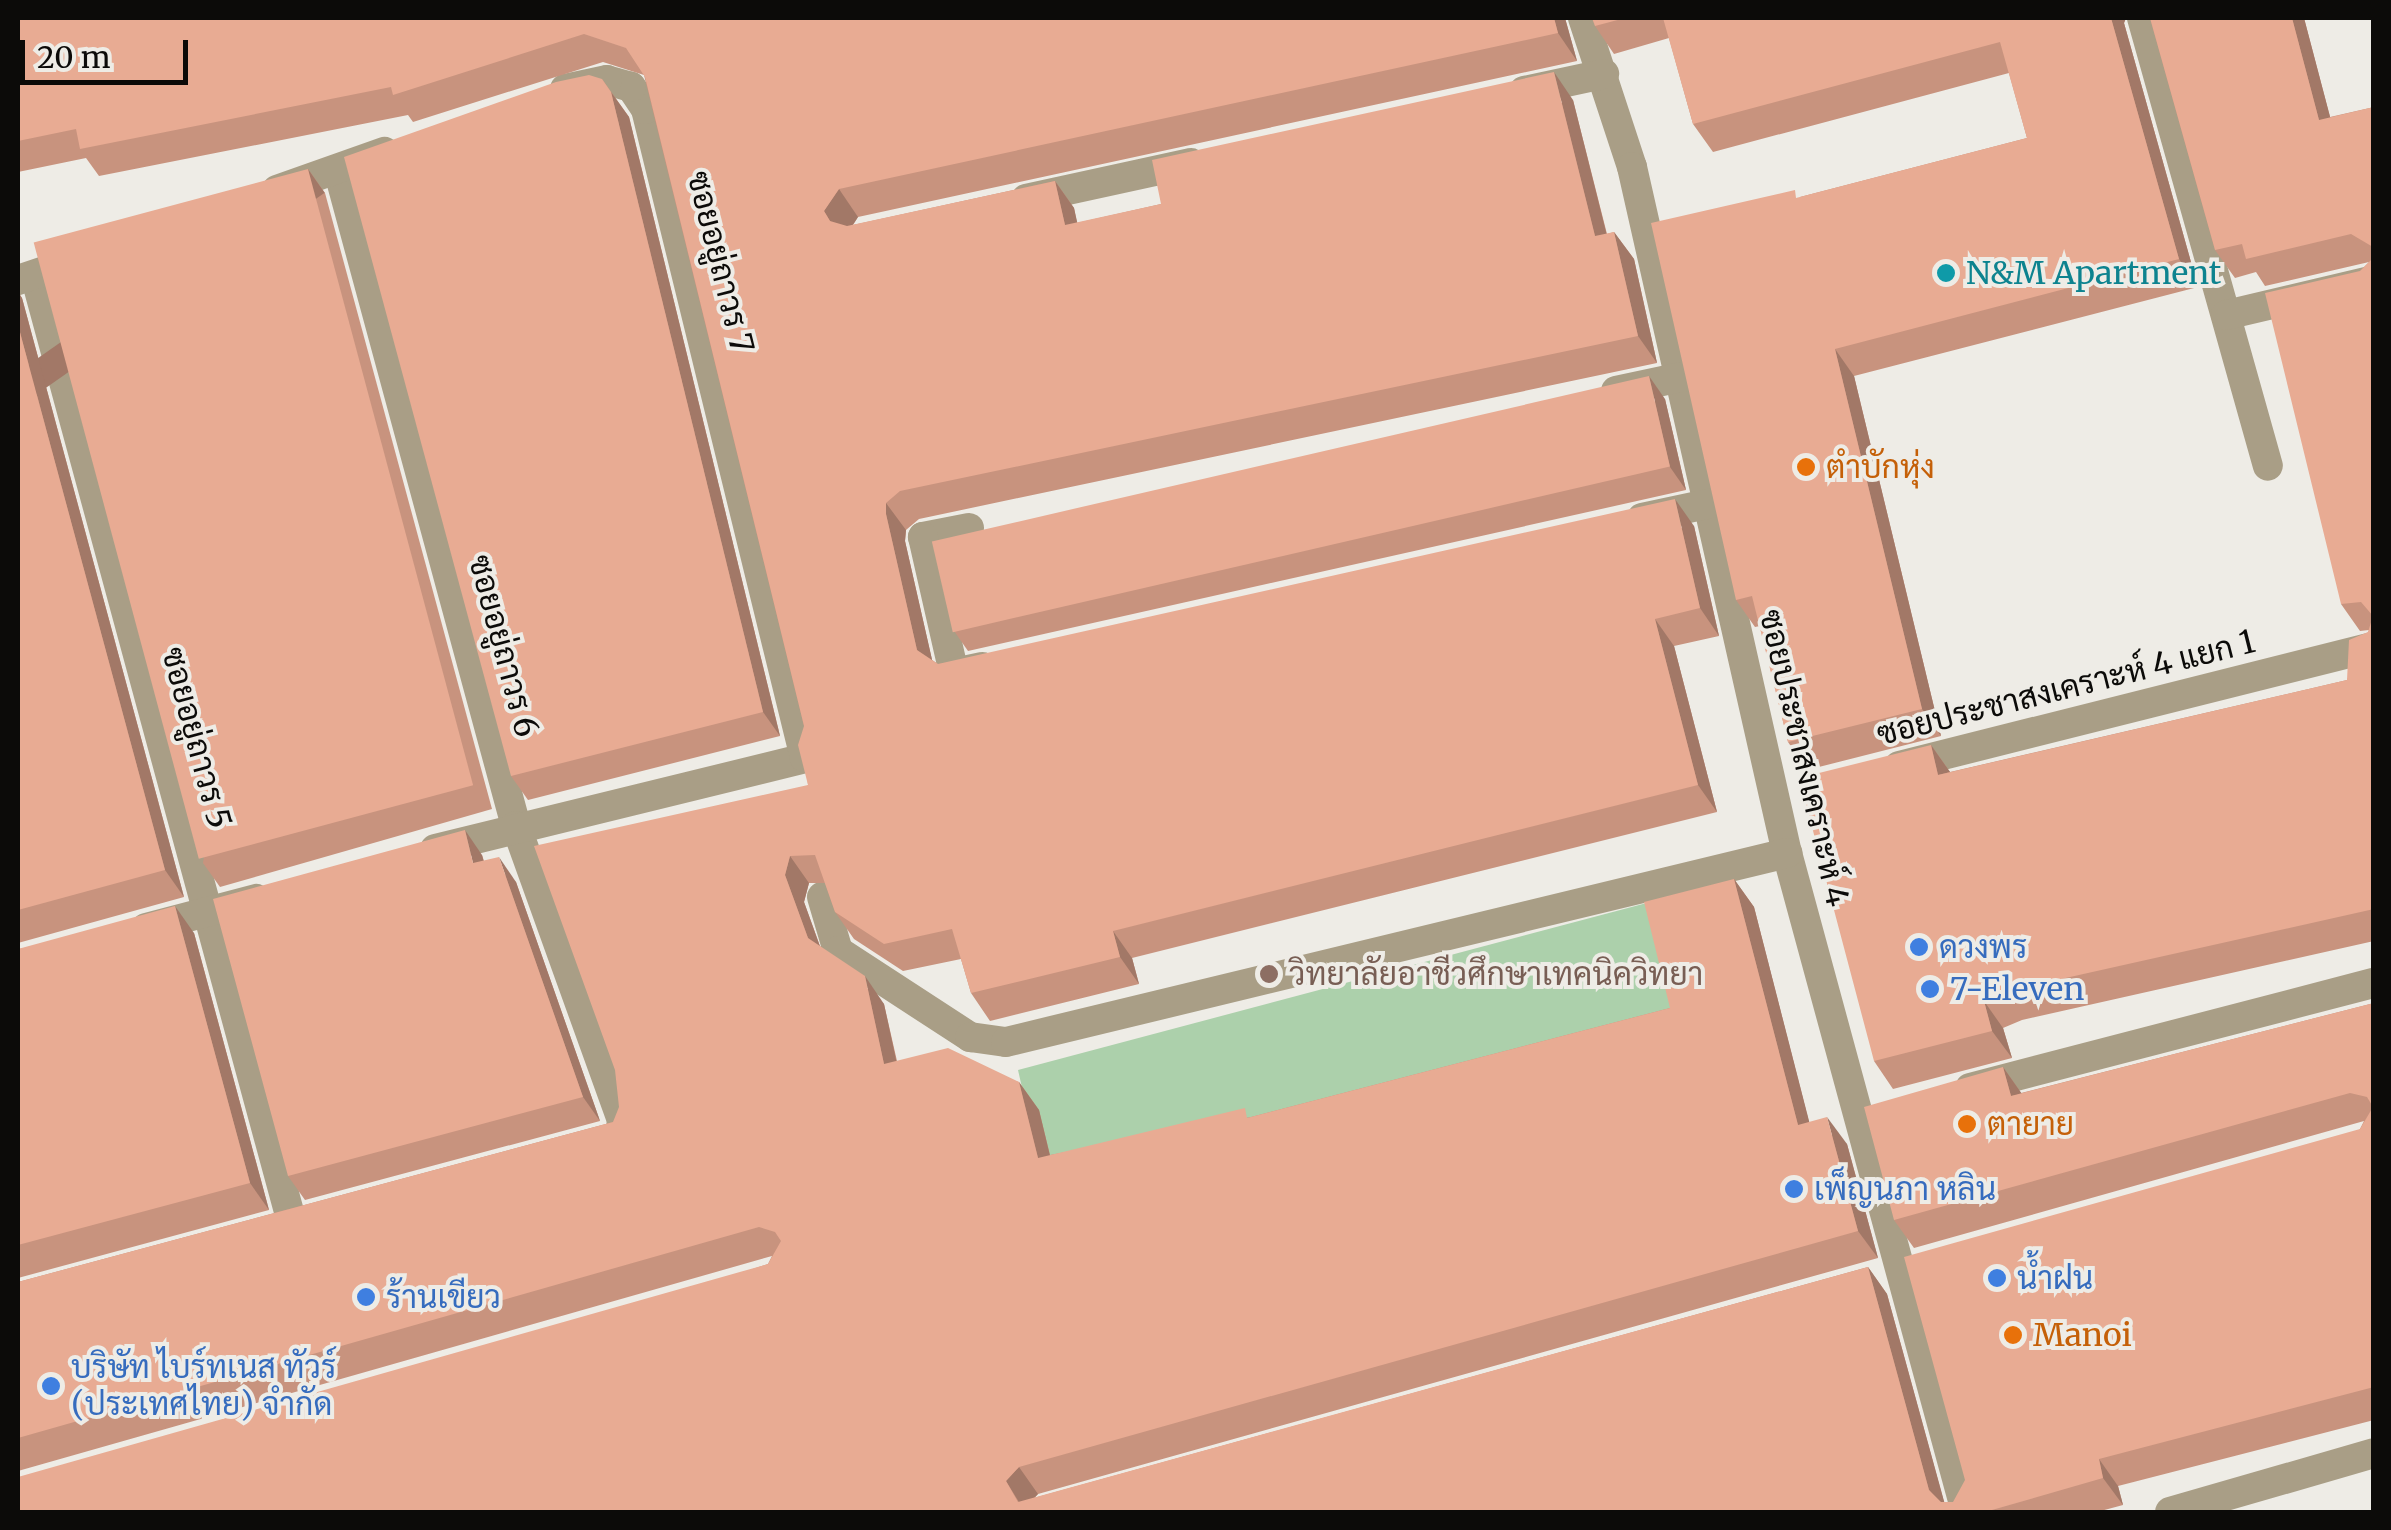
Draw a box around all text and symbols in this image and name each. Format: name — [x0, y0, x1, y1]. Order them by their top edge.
scale bar — [25, 20, 192, 82]
text: 20 m — [37, 38, 110, 76]
street label: ซอยอยู่ถาวร 7 — [679, 167, 761, 357]
place label: N&M Apartment — [1966, 254, 2221, 292]
marker: N&M Apartment — [1935, 262, 1957, 284]
place label: ตำบักหุ่ง — [1826, 448, 1935, 486]
marker: ตำบักหุ่ง — [1795, 456, 1817, 478]
street label: ซอยอยู่ถาวร 6 — [460, 551, 546, 741]
street label: ซอยประชาสงเคราะห์ 4 — [1751, 606, 1857, 910]
street label: ซอยประชาสงเคราะห์ 4 แยก 1 — [1873, 622, 2259, 754]
street label: ซอยอยู่ถาวร 5 — [153, 643, 239, 833]
place label: ดวงพร — [1939, 928, 2027, 966]
marker: ดวงพร — [1908, 936, 1930, 958]
place label: วิทยาลัยอาชีวศึกษาเทคนิควิทยา — [1289, 955, 1703, 993]
marker: วิทยาลัยอาชีวศึกษาเทคนิควิทยา — [1258, 963, 1280, 985]
place label: 7-Eleven — [1950, 970, 2084, 1008]
marker: 7-Eleven — [1919, 978, 1941, 1000]
place label: ตายาย — [1987, 1105, 2074, 1143]
marker: ตายาย — [1956, 1113, 1978, 1135]
place label: เพ็ญนภา หลิน — [1814, 1170, 1996, 1208]
marker: เพ็ญนภา หลิน — [1783, 1178, 1805, 1200]
place label: น้ำฝน — [2017, 1259, 2093, 1297]
marker: น้ำฝน — [1986, 1267, 2008, 1289]
place label: ร้านเขียว — [386, 1278, 501, 1316]
marker: ร้านเขียว — [355, 1286, 377, 1308]
place label: Manoi — [2033, 1316, 2132, 1354]
marker: Manoi — [2002, 1324, 2024, 1346]
place label: บริษัท ไบร์ทเนส ทัวร์ (ประเทศไทย) จำกัด — [71, 1349, 336, 1424]
marker: บริษัท ไบร์ทเนส ทัวร์ (ประเทศไทย) จำกัด — [40, 1375, 62, 1397]

